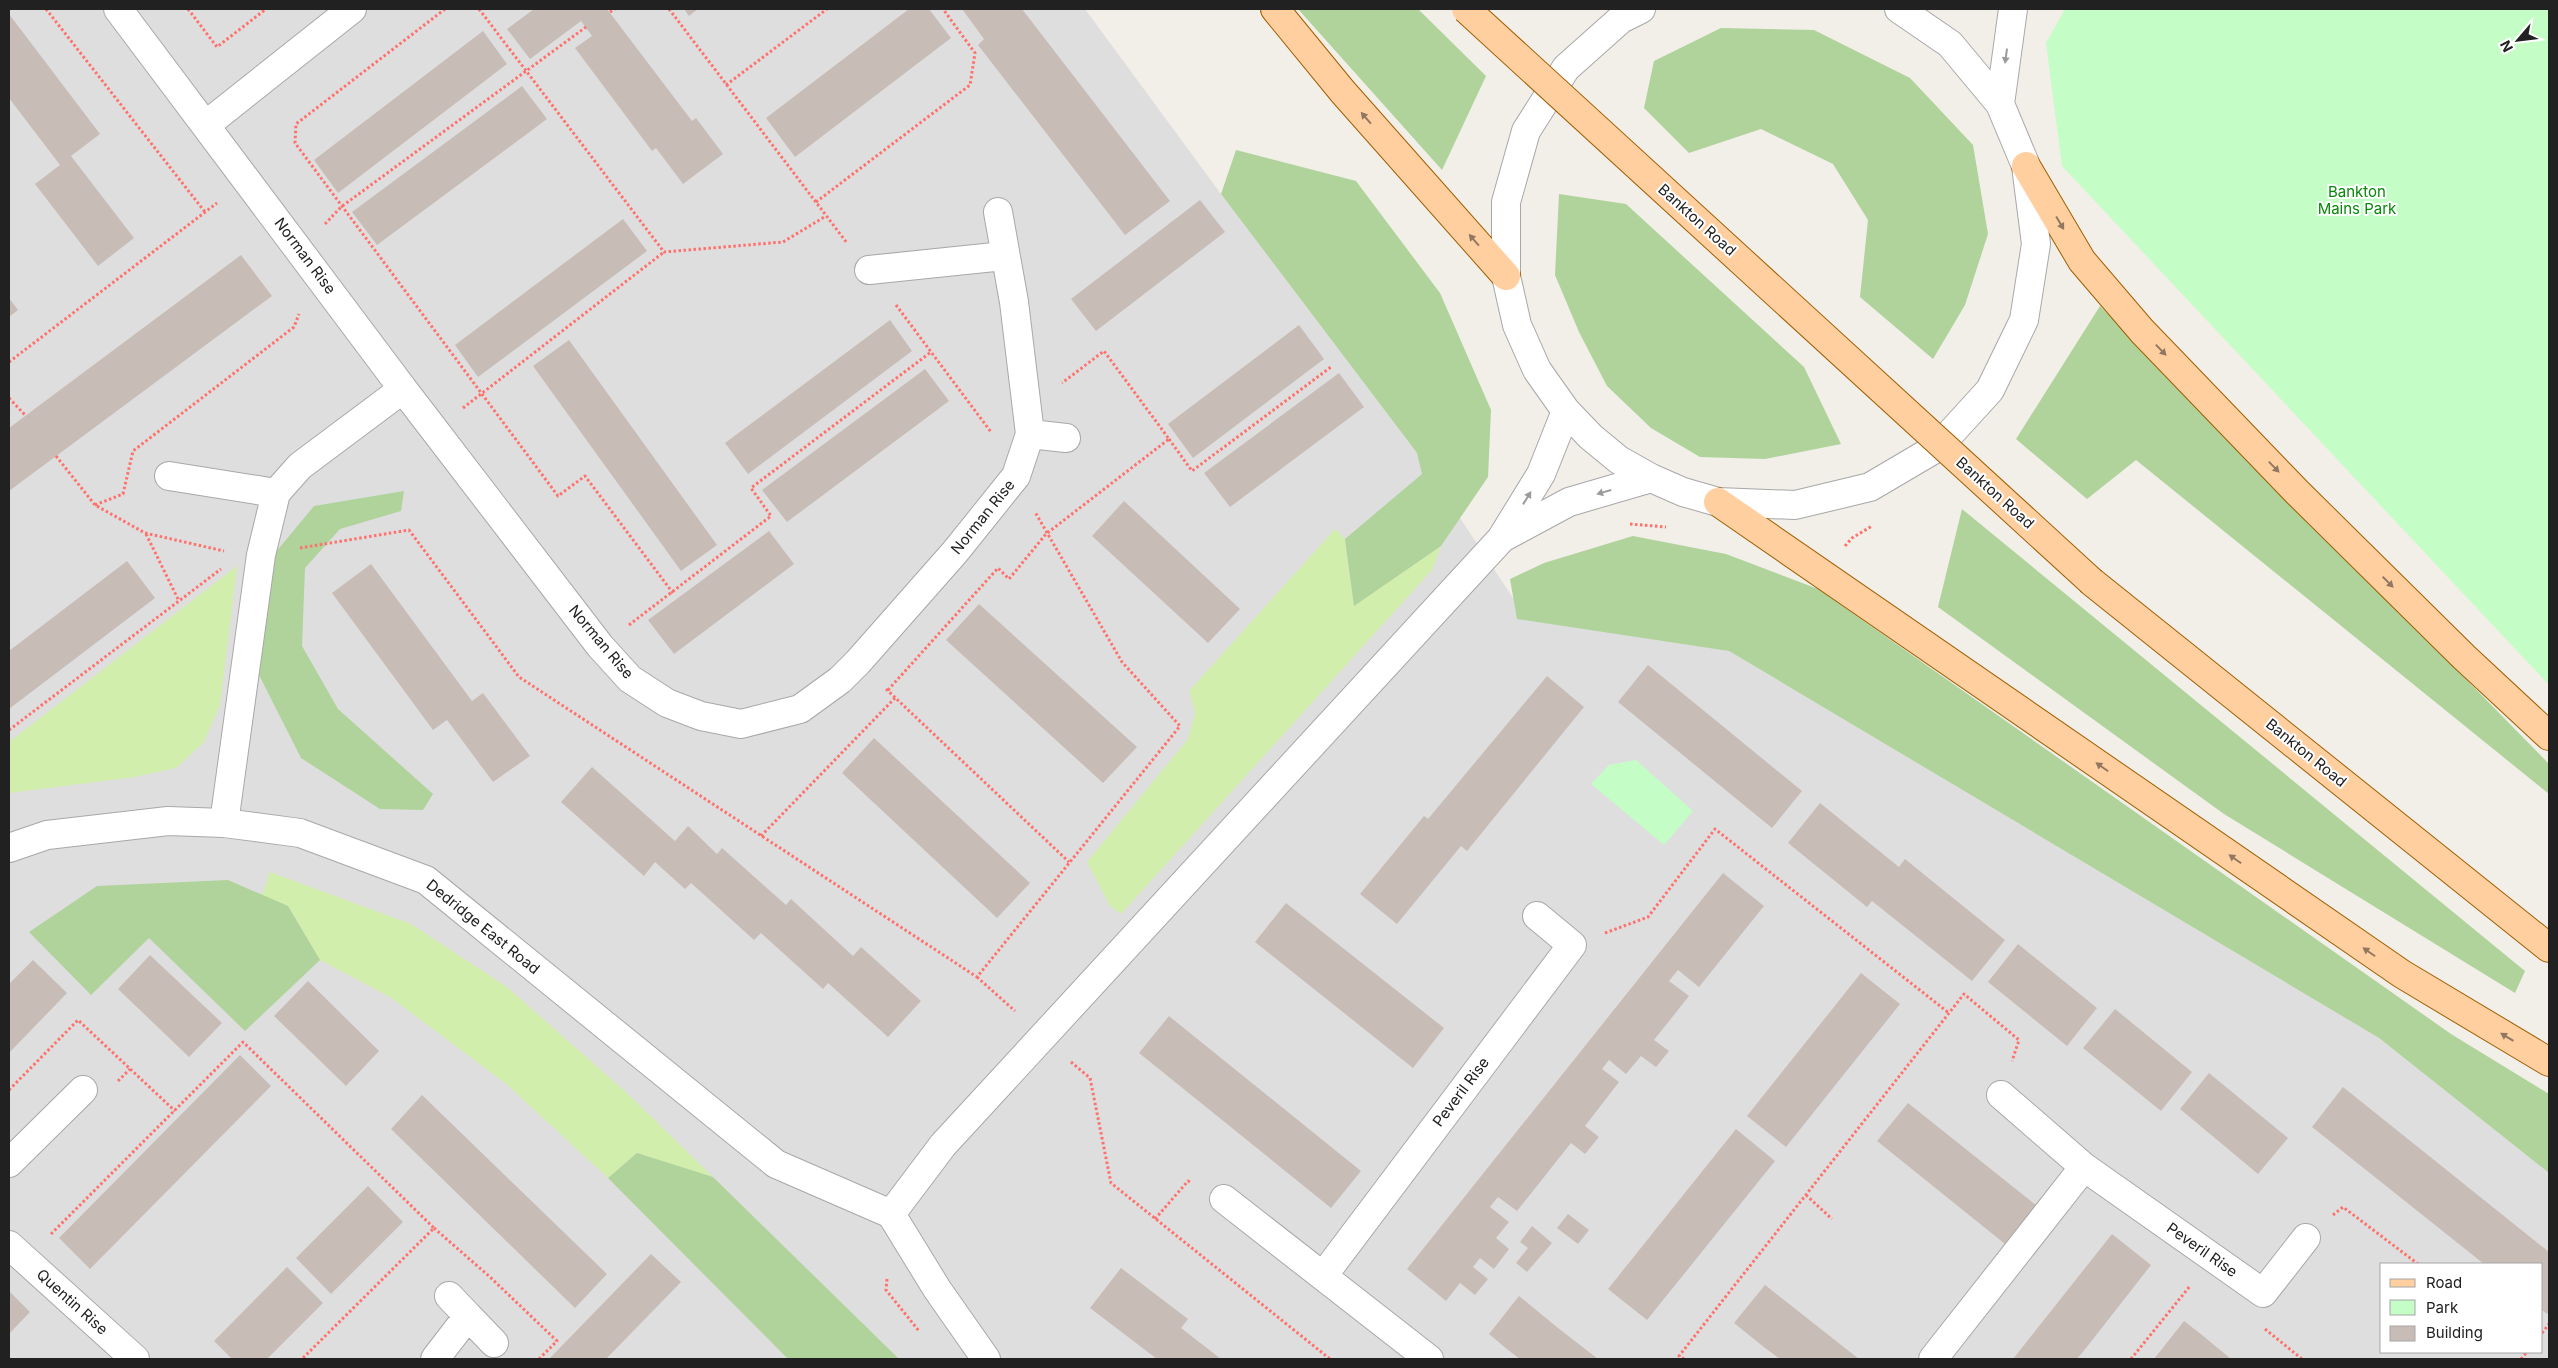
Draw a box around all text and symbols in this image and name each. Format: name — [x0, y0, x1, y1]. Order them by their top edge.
north arrow — [2493, 15, 2543, 65]
text: N — [2496, 38, 2516, 55]
one-way arrow — [2002, 49, 2010, 65]
one-way arrow — [1361, 112, 1372, 125]
street label: Bankton Road — [1654, 180, 1740, 260]
park label: Bankton Mains Park — [2318, 182, 2397, 218]
street label: Norman Rise — [270, 214, 340, 298]
one-way arrow — [2055, 217, 2064, 230]
one-way arrow — [1468, 234, 1480, 246]
one-way arrow — [2155, 344, 2167, 356]
street label: Bankton Road — [1952, 453, 2038, 533]
one-way arrow — [2267, 461, 2279, 473]
street label: Norman Rise — [947, 475, 1019, 558]
one-way arrow — [1596, 488, 1611, 496]
one-way arrow — [1522, 491, 1531, 504]
one-way arrow — [2382, 576, 2394, 588]
street label: Norman Rise — [565, 601, 638, 683]
street label: Bankton Road — [2262, 714, 2351, 791]
one-way arrow — [2095, 762, 2108, 772]
one-way arrow — [2229, 854, 2242, 864]
street label: Dedridge East Road — [423, 875, 544, 978]
one-way arrow — [2363, 947, 2376, 956]
one-way arrow — [2501, 1033, 2514, 1042]
street label: Peveril Rise — [1428, 1053, 1493, 1130]
street label: Peveril Rise — [2163, 1218, 2241, 1281]
legend — [2380, 1263, 2543, 1353]
street label: Quentin Rise — [33, 1265, 112, 1339]
text: Road — [2426, 1273, 2462, 1292]
text: Park — [2426, 1298, 2459, 1317]
text: Building — [2426, 1323, 2483, 1342]

